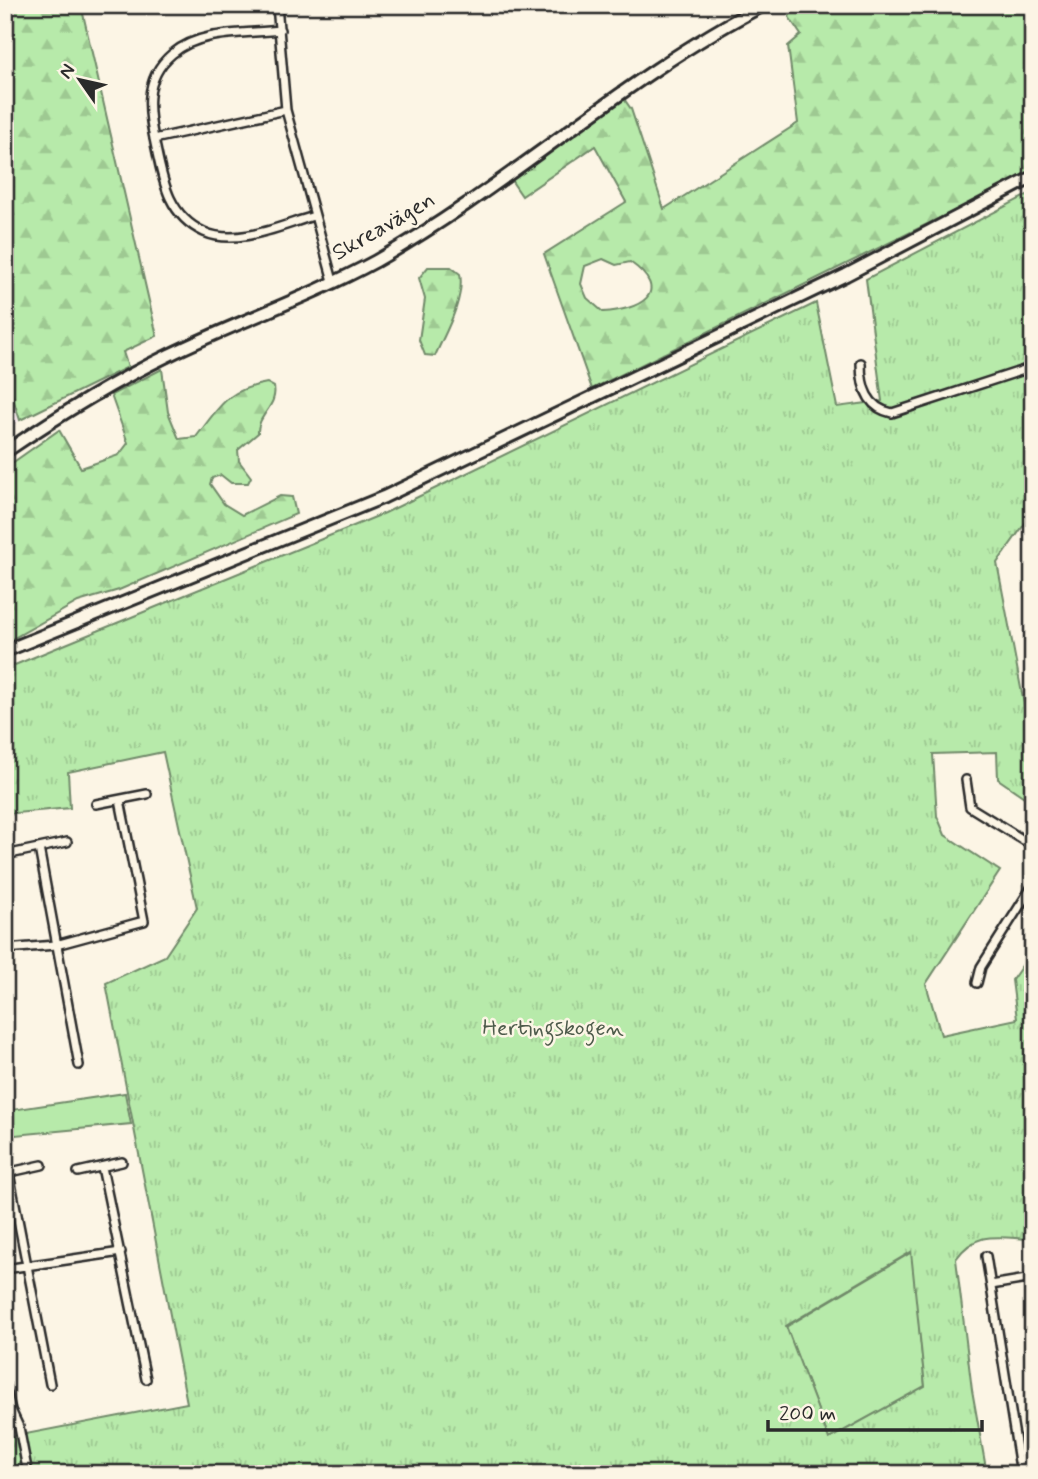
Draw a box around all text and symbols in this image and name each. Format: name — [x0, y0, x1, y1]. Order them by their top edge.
north arrow — [46, 46, 116, 116]
text: N — [53, 59, 81, 84]
street label: Skreavägen — [327, 185, 441, 269]
park label: Hertingskogen — [482, 1014, 624, 1046]
scale bar — [768, 1388, 982, 1432]
text: 200 m — [779, 1400, 836, 1428]

